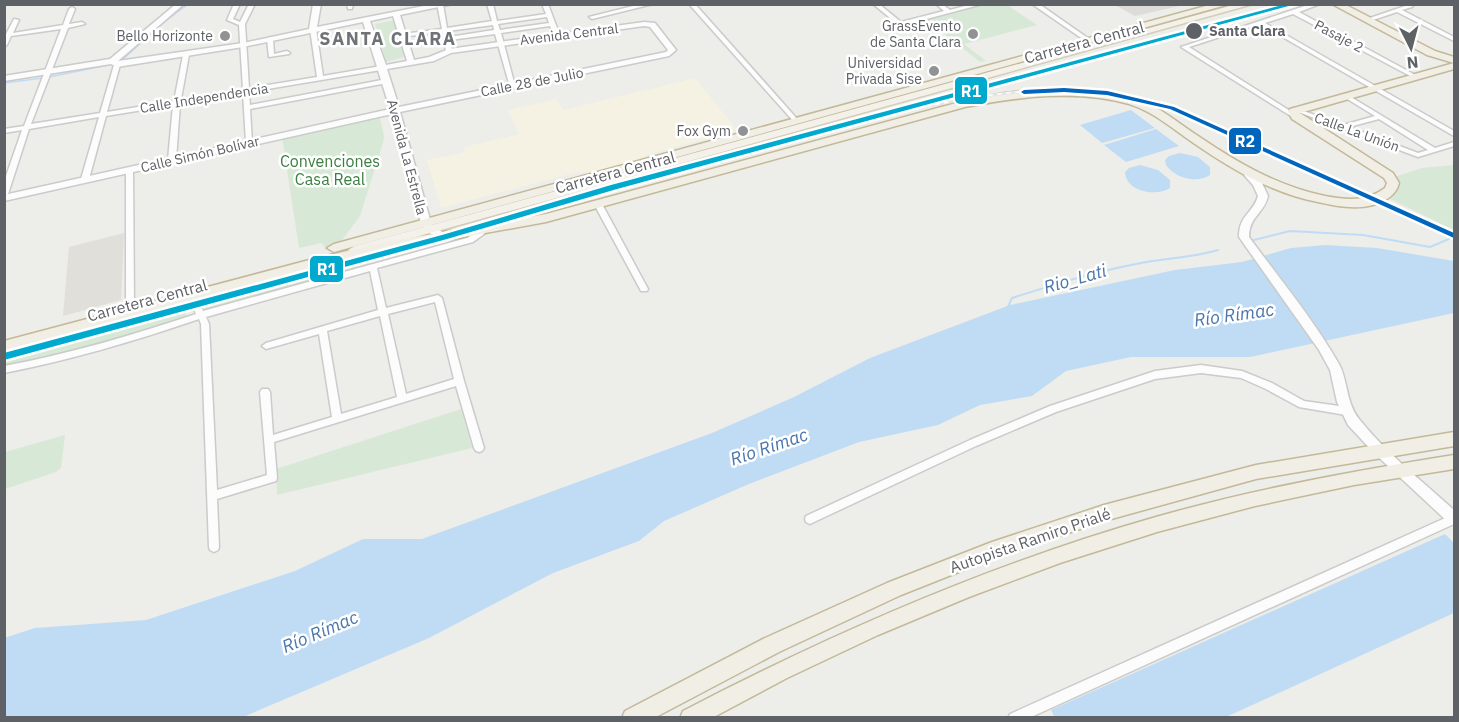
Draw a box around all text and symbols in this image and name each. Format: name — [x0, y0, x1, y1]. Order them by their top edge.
street label: Carretera Central — [1022, 16, 1146, 68]
street label: Pasaje 2 — [1311, 16, 1367, 56]
place label: GrassEvento de Santa Clara — [870, 17, 962, 51]
north arrow — [1381, 18, 1441, 78]
street label: Avenida Central — [519, 19, 619, 49]
marker: Santa Clara — [1184, 21, 1204, 41]
place label: Santa Clara — [1209, 22, 1285, 40]
place label: Bello Horizonte — [116, 27, 213, 45]
district label: SANTA CLARA — [319, 27, 457, 50]
marker: GrassEvento de Santa Clara — [966, 27, 980, 41]
marker: Bello Horizonte — [218, 29, 232, 43]
text: N — [1406, 52, 1419, 73]
place label: Universidad Privada Sise — [846, 54, 922, 88]
street label: Calle 28 de Julio — [479, 63, 585, 101]
marker: Universidad Privada Sise — [927, 64, 941, 78]
line badge: R1 — [954, 76, 988, 105]
street label: Calle Independencia — [139, 79, 270, 117]
text: R1 — [961, 81, 982, 101]
street label: Avenida La Estrella — [383, 97, 431, 217]
street label: Calle La Unión — [1312, 108, 1402, 156]
place label: Fox Gym — [677, 122, 731, 140]
marker: Fox Gym — [736, 124, 750, 138]
line badge: R2 — [1228, 127, 1262, 155]
text: R2 — [1235, 131, 1255, 151]
street label: Calle Simón Bolívar — [139, 132, 261, 176]
street label: Carretera Central — [553, 146, 677, 198]
park label: Convenciones Casa Real — [280, 151, 380, 189]
line badge: R1 — [309, 255, 344, 283]
text: R1 — [317, 259, 338, 279]
water label: Rio_Lati — [1041, 259, 1109, 298]
street label: Carretera Central — [85, 274, 209, 326]
water label: Río Rímac — [1192, 297, 1276, 332]
water label: Río Rímac — [727, 422, 811, 471]
street label: Autopista Ramiro Prialé — [947, 503, 1113, 577]
water label: Río Rímac — [278, 605, 362, 658]

